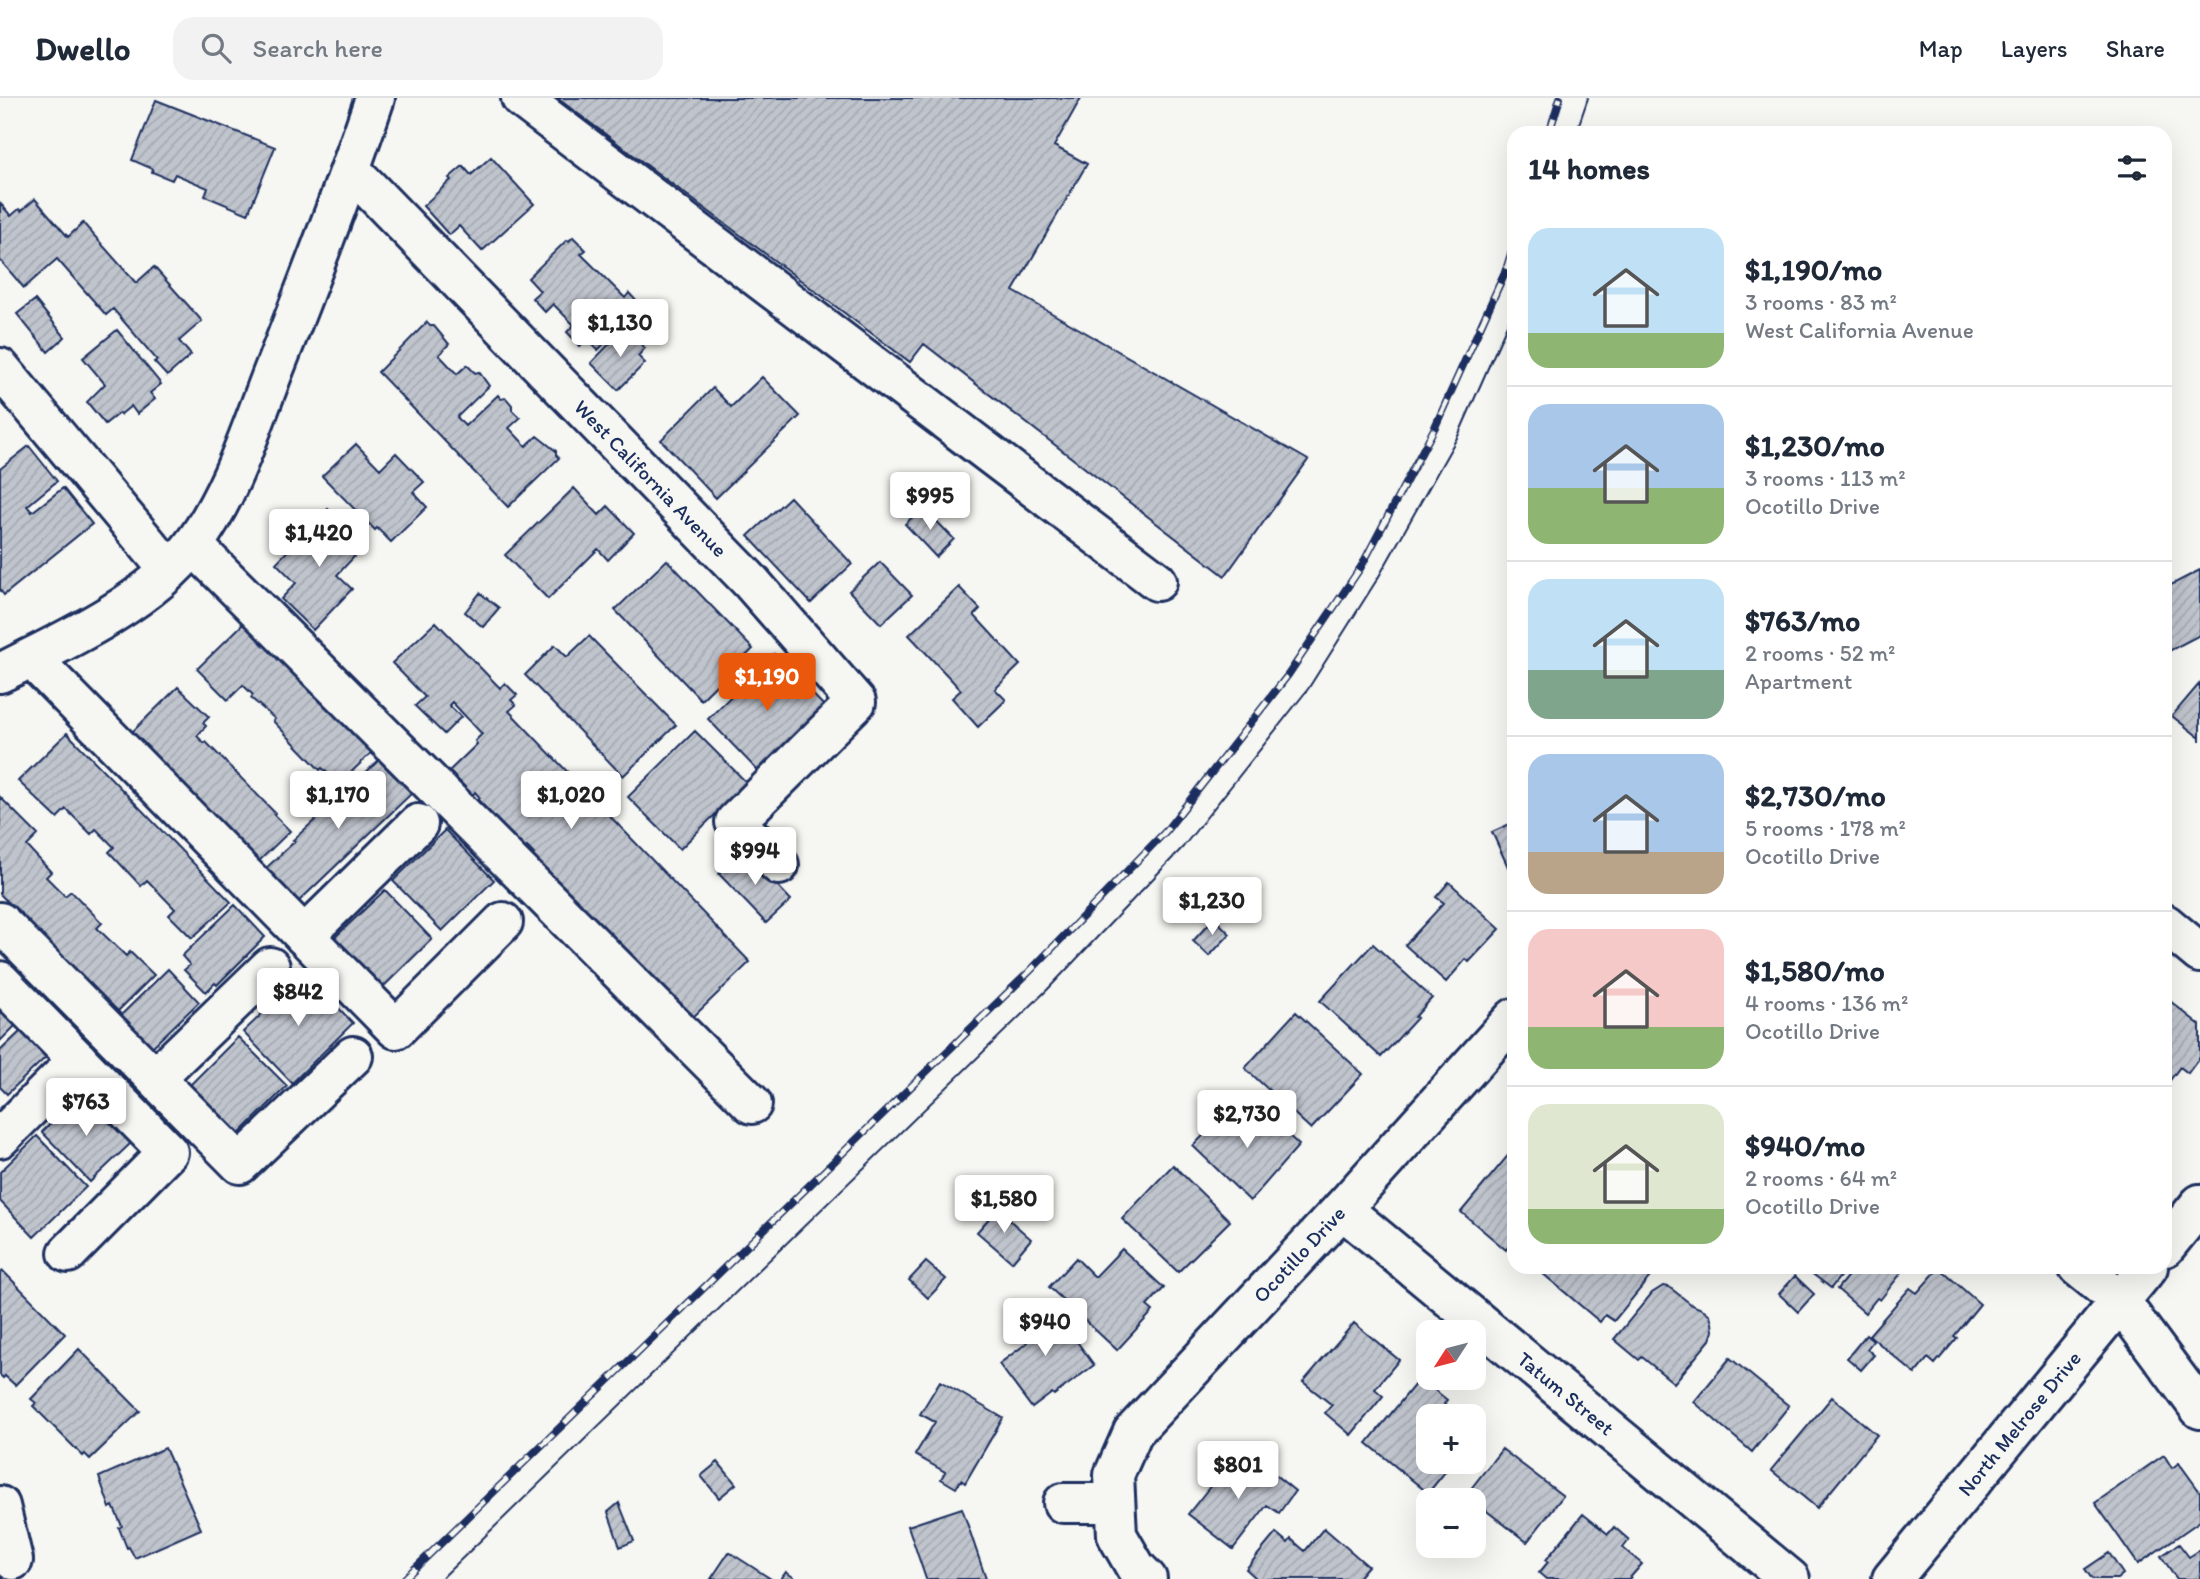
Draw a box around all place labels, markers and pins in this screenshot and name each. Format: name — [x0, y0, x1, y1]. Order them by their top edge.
pin: $1,130 — [563, 300, 677, 359]
pin: $995 — [889, 472, 971, 532]
pin: $1,420 — [262, 510, 376, 569]
pin: $1,190 — [710, 654, 824, 713]
pin: $1,170 — [281, 772, 395, 831]
pin: $1,020 — [514, 772, 628, 831]
pin: $994 — [714, 828, 796, 887]
pin: $1,230 — [1155, 878, 1269, 937]
pin: $842 — [257, 968, 339, 1028]
pin: $763 — [45, 1079, 127, 1138]
pin: $2,730 — [1190, 1090, 1304, 1150]
pin: $1,580 — [947, 1176, 1061, 1235]
pin: $940 — [1004, 1298, 1086, 1358]
pin: $801 — [1197, 1442, 1279, 1501]

